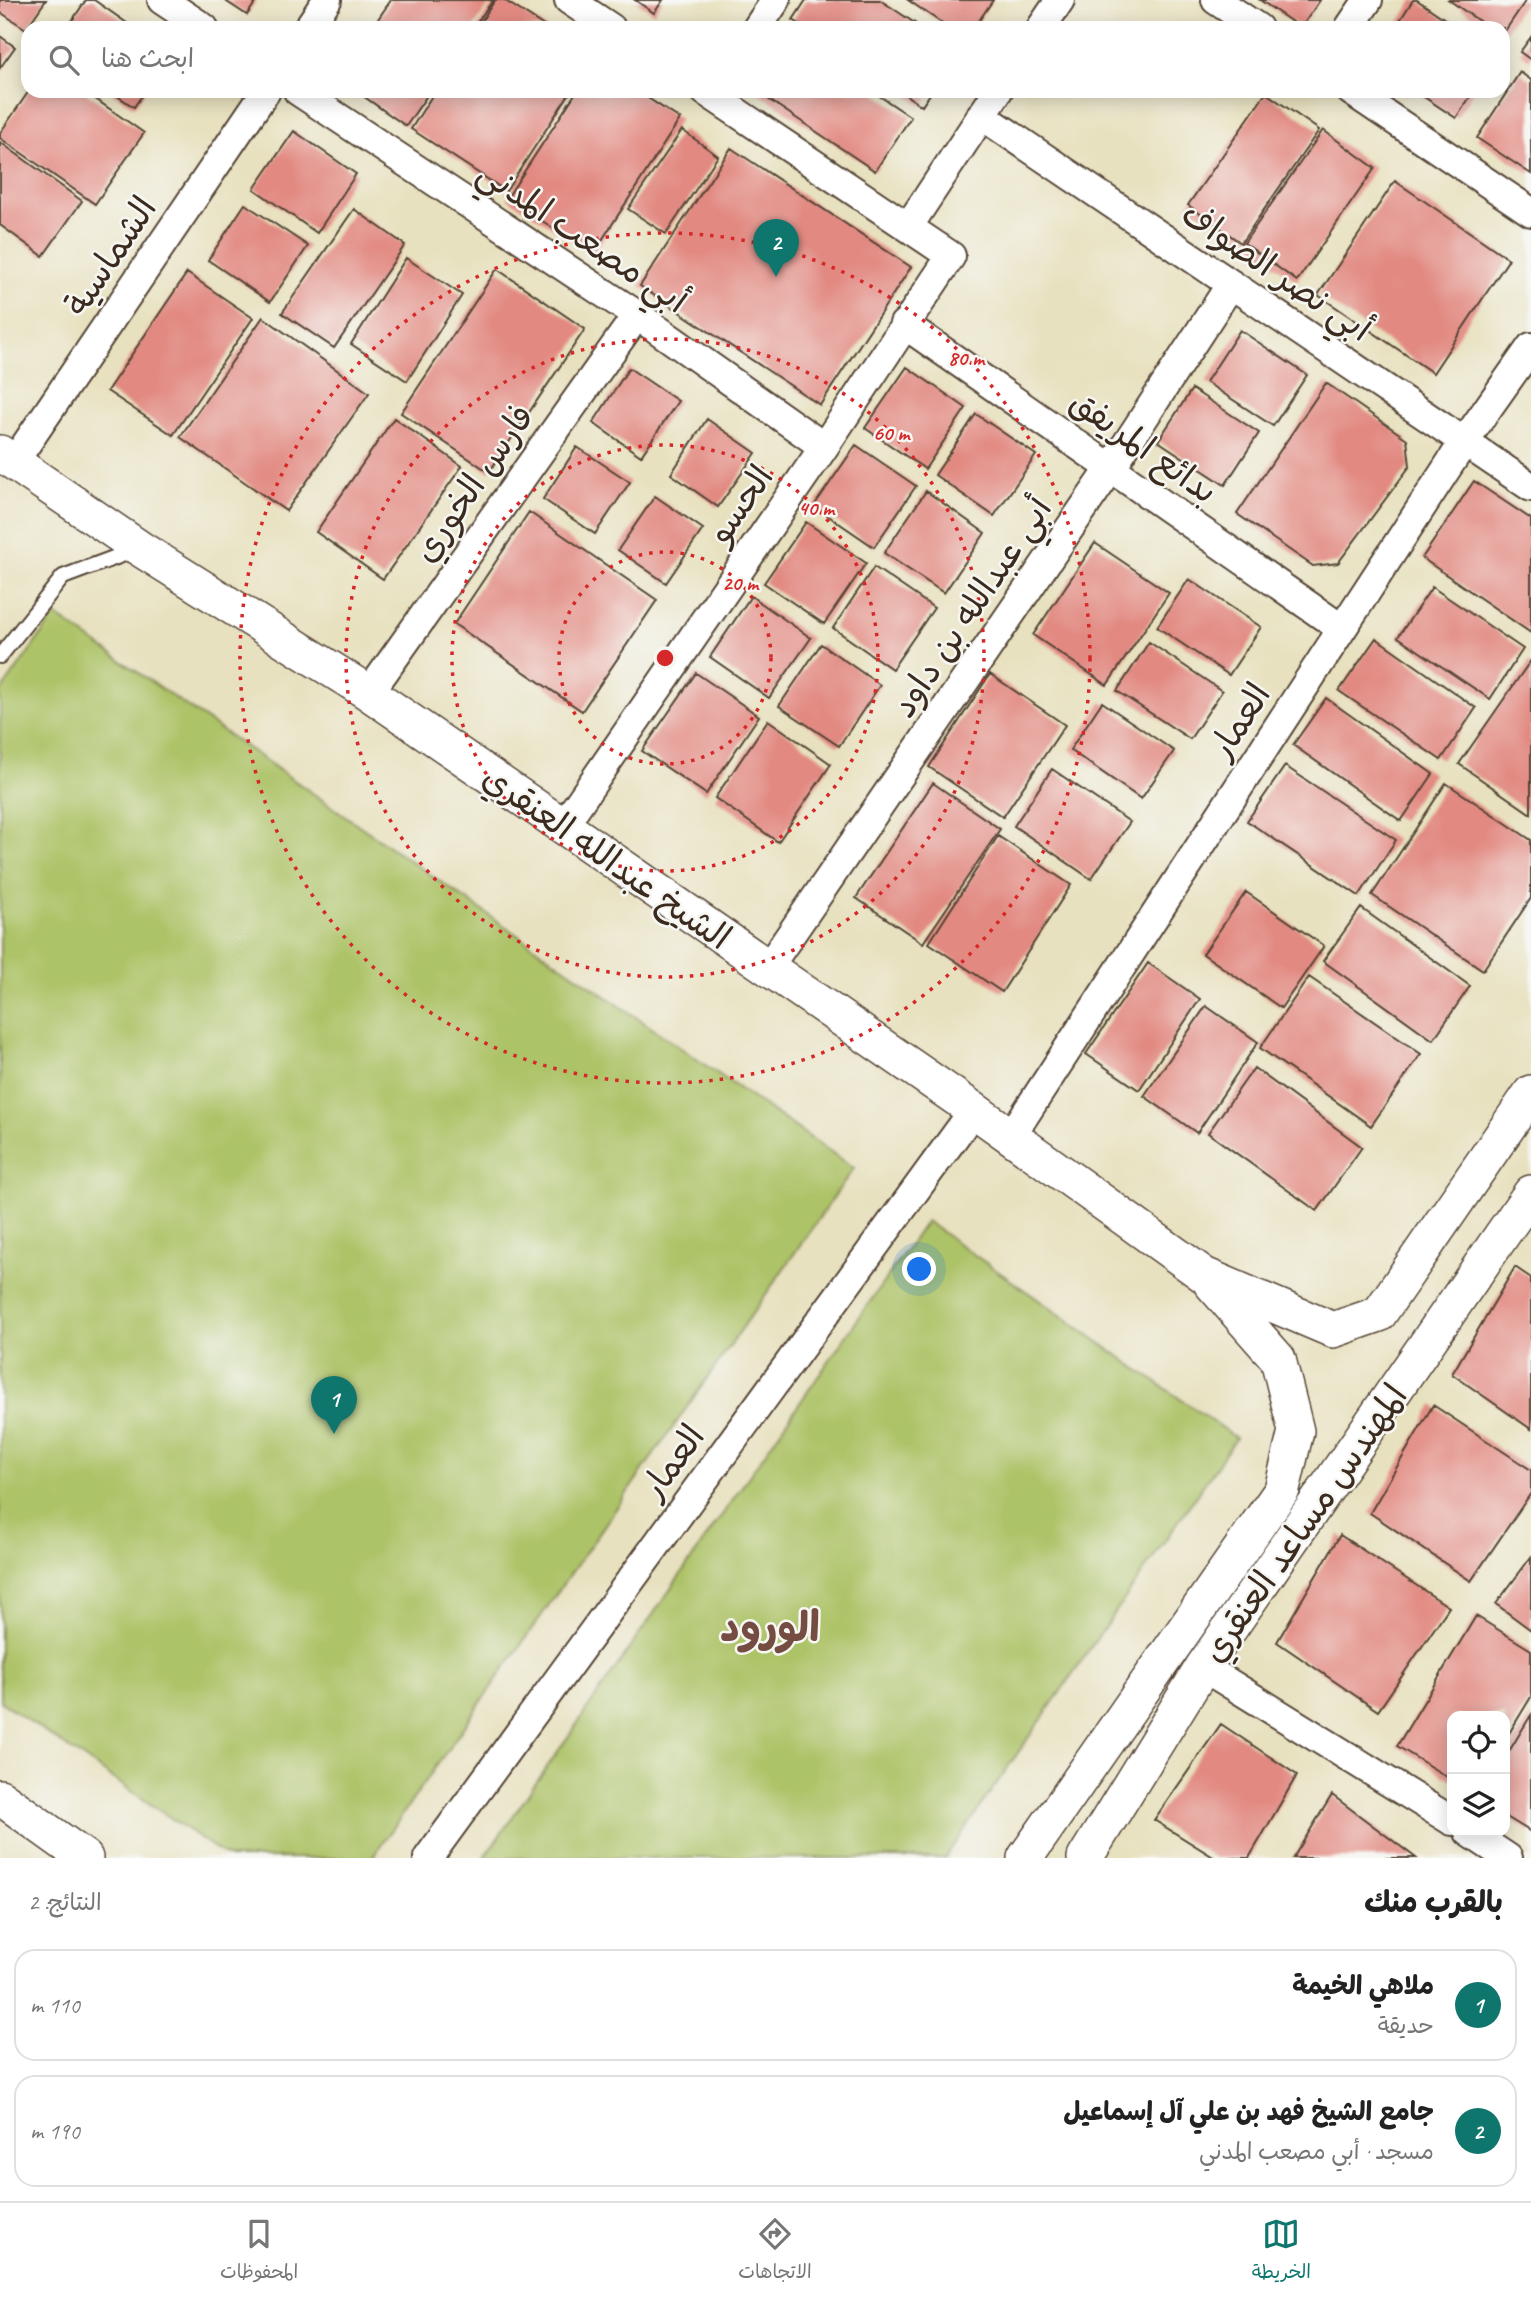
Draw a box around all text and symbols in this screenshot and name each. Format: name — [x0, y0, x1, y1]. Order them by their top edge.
search box — [21, 21, 1510, 98]
icon: search — [45, 41, 83, 79]
text: ابحث هنا — [101, 42, 194, 75]
street label: أبي مصعب المدني — [464, 149, 697, 330]
street label: الشماسية — [54, 188, 167, 325]
street label: أبي نصر الصواف — [1168, 191, 1381, 358]
pin: 2 — [753, 219, 799, 277]
text: 80 m — [948, 345, 986, 371]
street label: بدائع المريفق — [1060, 379, 1226, 515]
street label: فارس الخوري — [403, 395, 546, 572]
text: 60 m — [873, 420, 911, 446]
street label: الحسو — [696, 456, 783, 555]
street label: أبي عبدالله بن داود — [881, 488, 1069, 731]
text: 40 m — [798, 495, 836, 521]
text: 20 m — [722, 570, 760, 596]
centre of rings — [653, 646, 677, 670]
street label: العمار — [1198, 674, 1281, 769]
street label: الشيخ عبدالله العنقري — [472, 755, 740, 962]
your location — [902, 1252, 936, 1286]
street label: المهندس مساعد العنقري — [1191, 1375, 1419, 1673]
pin: 1 — [311, 1376, 357, 1434]
street label: العمار — [629, 1416, 715, 1510]
district label: الورود — [720, 1601, 820, 1654]
map controls — [1447, 1711, 1510, 1837]
button: locate — [1447, 1711, 1510, 1774]
button: layers — [1447, 1774, 1510, 1837]
text: بالقرب منك — [1364, 1883, 1503, 1921]
text: النتائج: 2 — [28, 1888, 102, 1917]
text: ملاهي الخيمة — [1292, 1969, 1434, 2002]
text: 110 m — [30, 1991, 80, 2020]
text: 1 — [1473, 1991, 1483, 2020]
text: حديقة — [1378, 2011, 1434, 2040]
text: جامع الشيخ فهد بن علي آل إسماعيل — [1063, 2095, 1434, 2128]
text: 190 m — [30, 2117, 80, 2146]
text: 2 — [1473, 2117, 1483, 2146]
text: مسجد · أبي مصعب المدني — [1199, 2137, 1434, 2166]
tab: المحفوظات — [220, 2215, 298, 2288]
tab: الاتجاهات — [738, 2215, 812, 2288]
tab: الخريطة — [1252, 2215, 1311, 2288]

